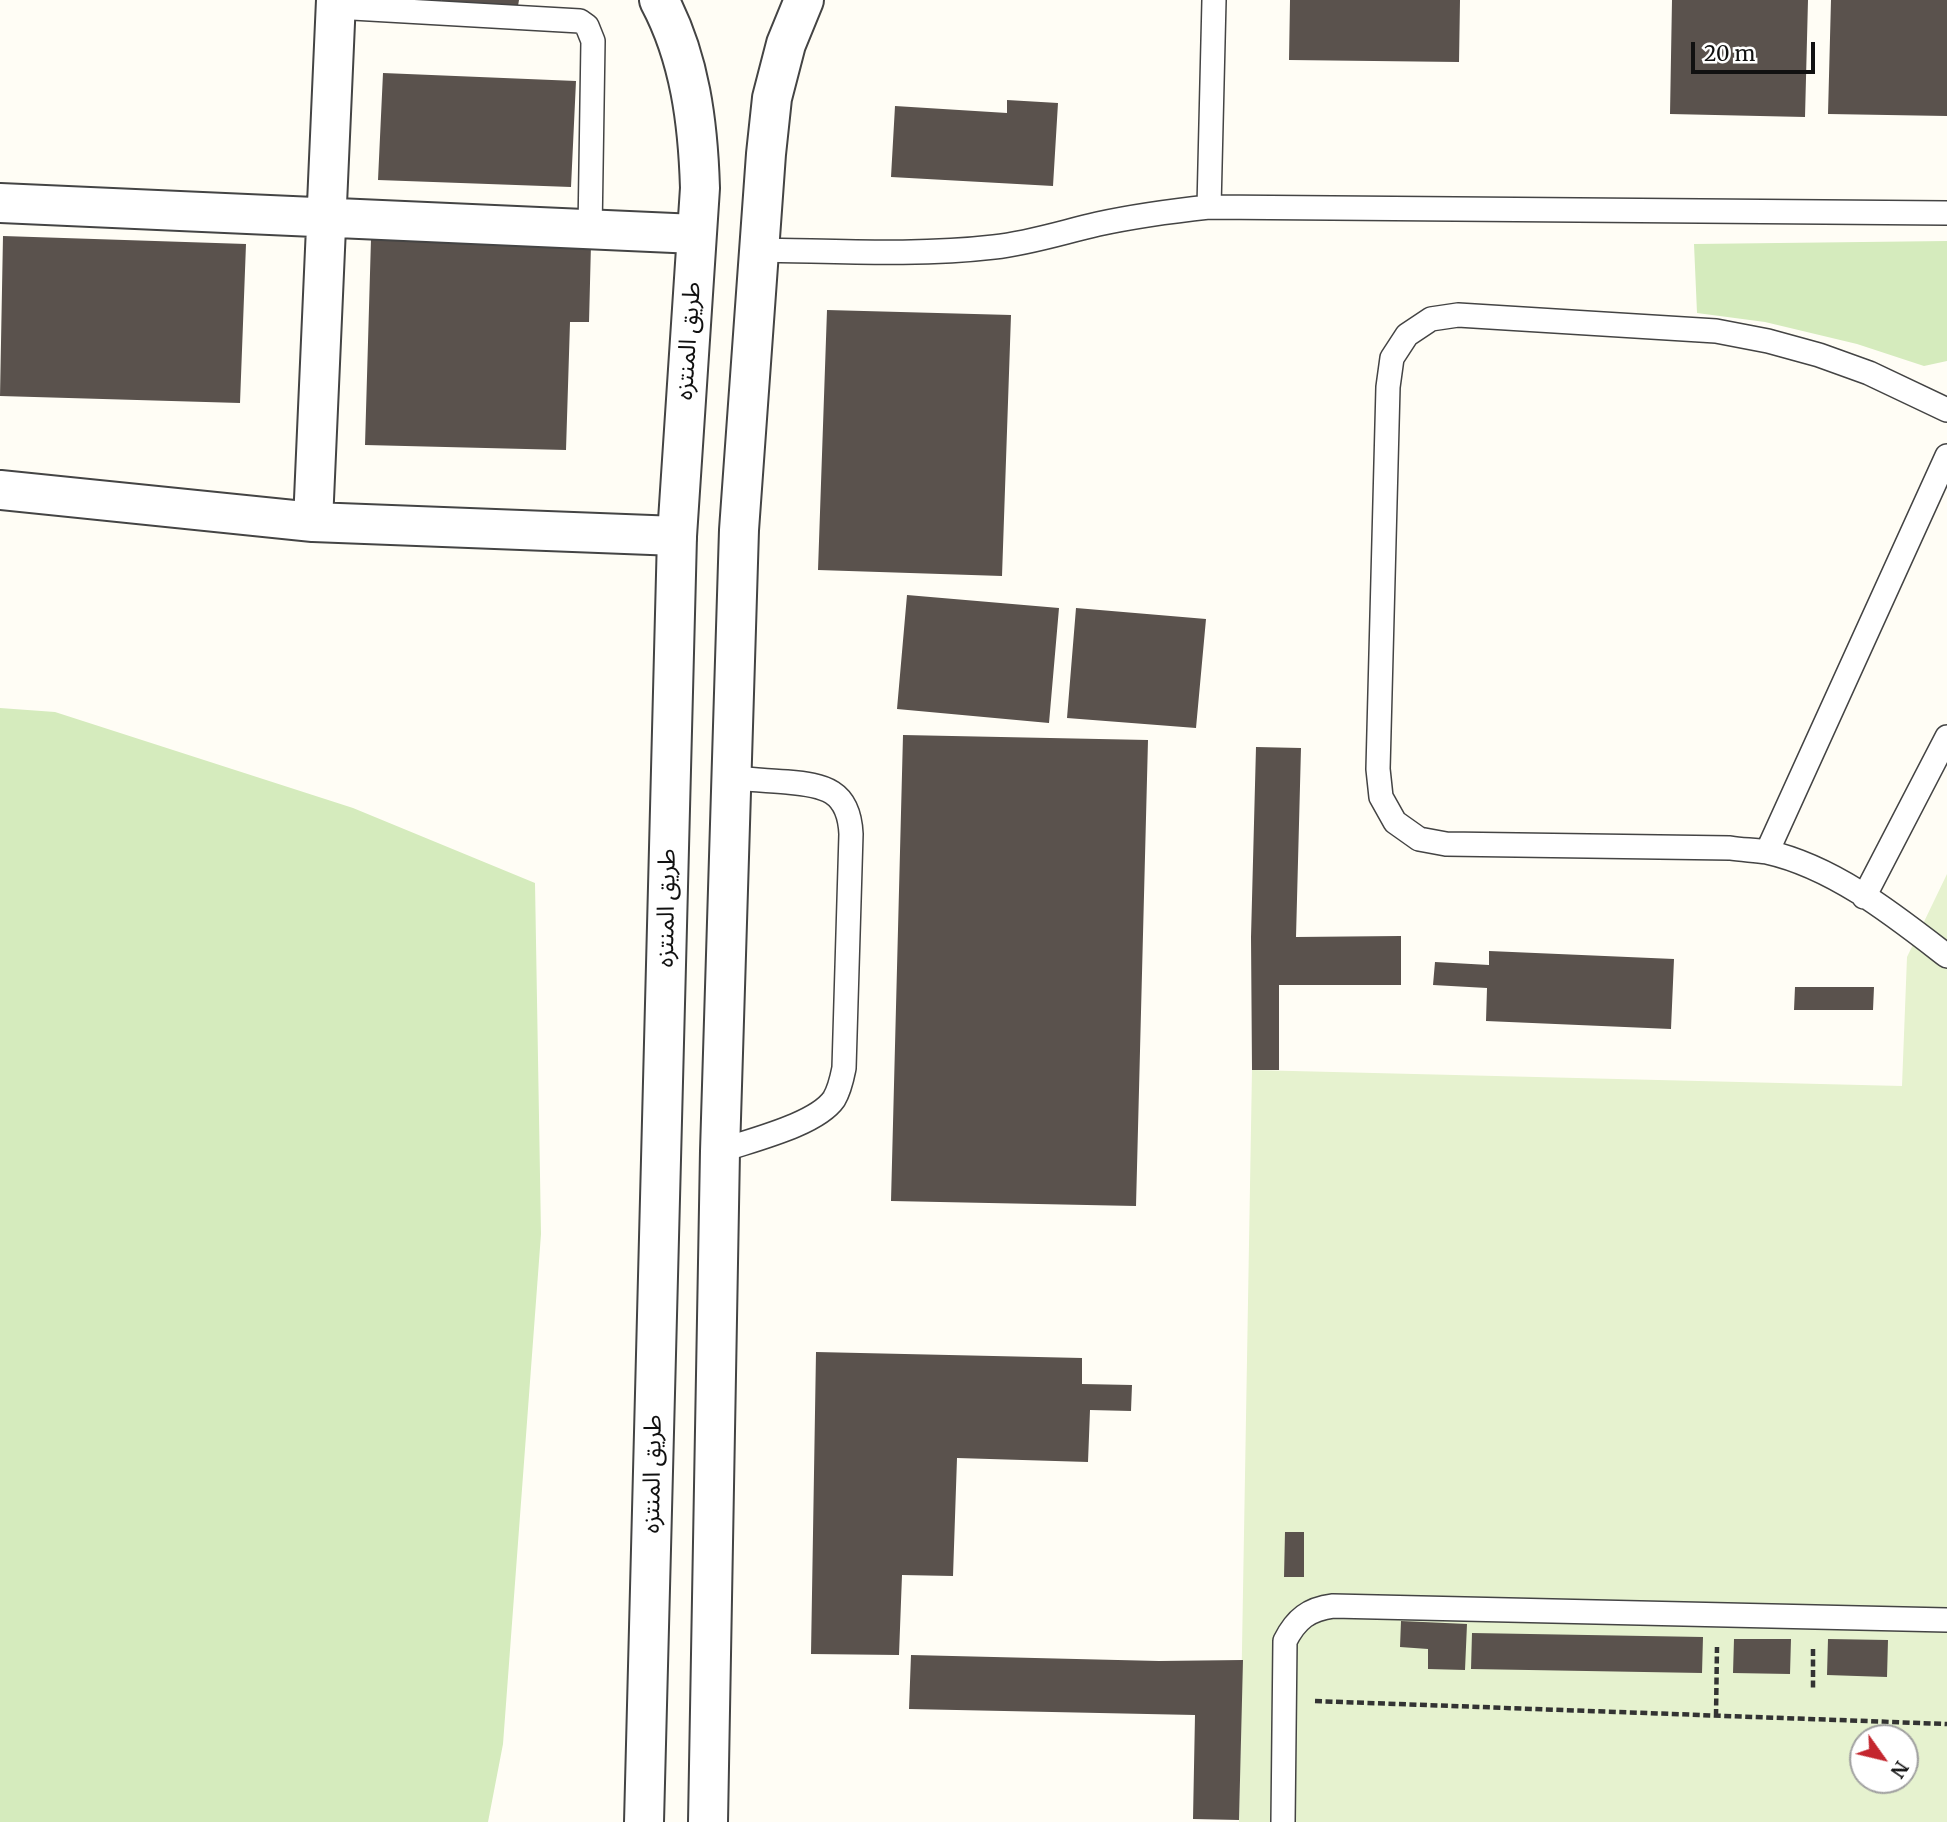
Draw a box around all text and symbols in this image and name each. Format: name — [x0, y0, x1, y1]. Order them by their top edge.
scale bar — [1695, 28, 1819, 72]
text: 20 m — [1704, 40, 1755, 67]
street label: طريق المنتزه — [670, 281, 708, 401]
street label: طريق المنتزه — [652, 848, 682, 968]
street label: طريق المنتزه — [638, 1414, 668, 1534]
north arrow — [1849, 1724, 1919, 1794]
text: N — [1886, 1757, 1914, 1783]

